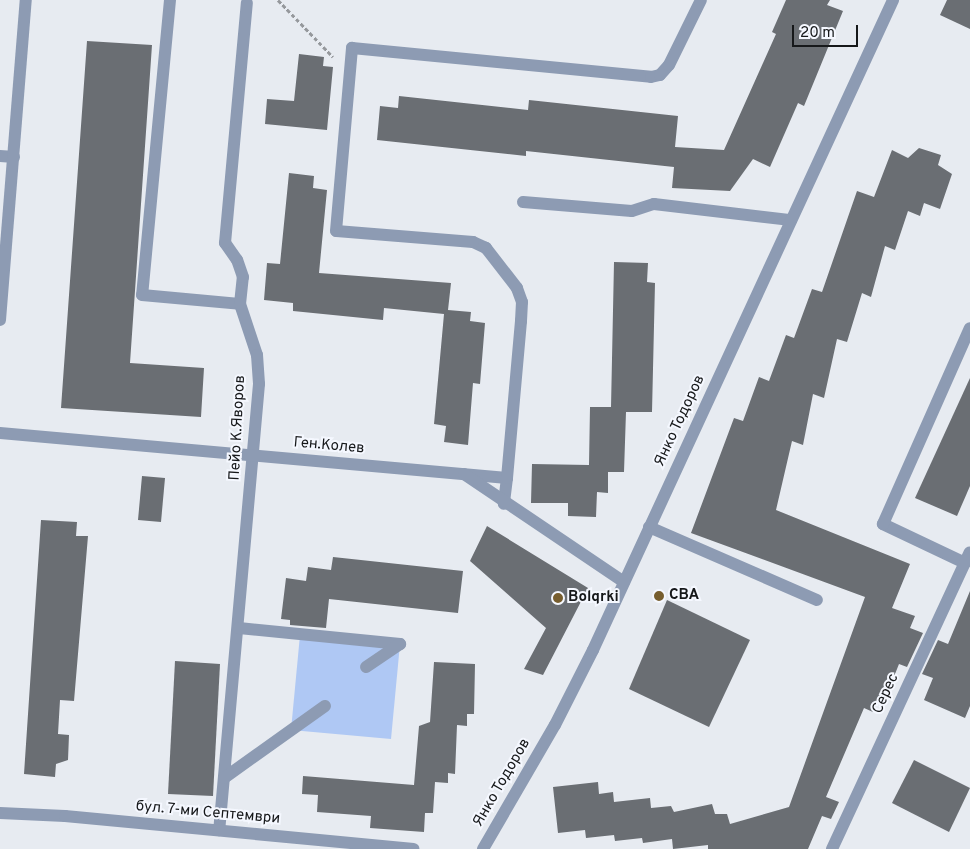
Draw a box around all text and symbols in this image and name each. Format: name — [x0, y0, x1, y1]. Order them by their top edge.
scale bar — [795, 15, 861, 47]
text: 20 m — [800, 24, 835, 43]
street label: Янко Тодоров — [651, 372, 709, 470]
street label: Пейо К.Яворов — [226, 375, 250, 481]
street label: Ген.Колев — [293, 434, 365, 458]
place label: CBA — [669, 587, 699, 605]
place label: Bolqrki — [568, 589, 619, 607]
marker: CBA — [653, 590, 665, 602]
marker: Bolqrki — [552, 592, 564, 604]
street label: Серес — [869, 671, 903, 717]
street label: Янко Тодоров — [469, 735, 535, 831]
street label: бул. 7-ми Септември — [135, 798, 281, 828]

